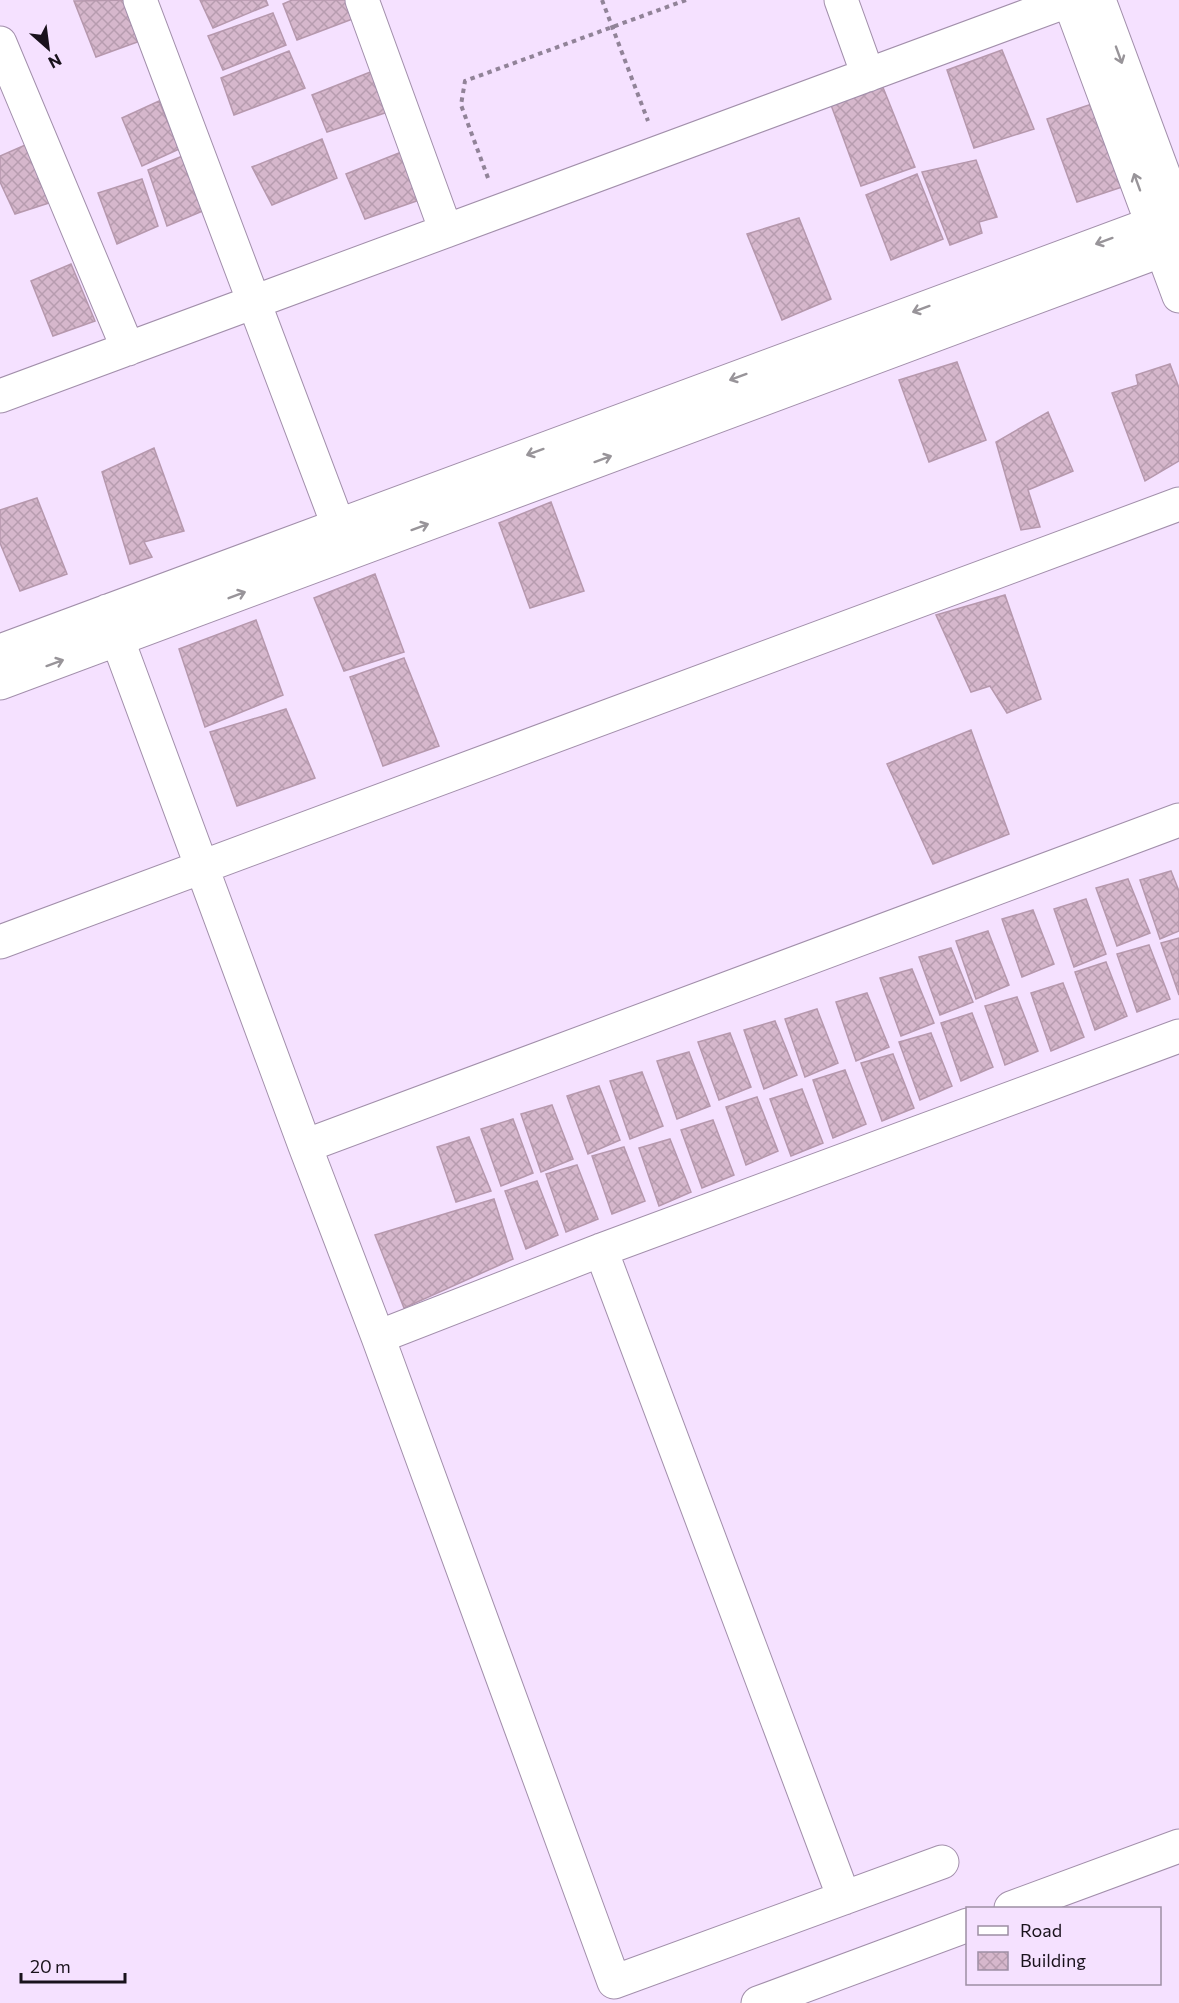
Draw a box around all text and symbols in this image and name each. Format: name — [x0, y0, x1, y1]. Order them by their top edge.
north arrow — [18, 18, 78, 78]
one-way arrow — [1114, 45, 1125, 64]
text: N — [46, 50, 65, 73]
one-way arrow — [1130, 173, 1141, 192]
one-way arrow — [1095, 236, 1113, 247]
one-way arrow — [912, 304, 931, 315]
one-way arrow — [729, 372, 748, 383]
one-way arrow — [527, 448, 545, 459]
one-way arrow — [593, 452, 612, 463]
one-way arrow — [410, 520, 429, 531]
one-way arrow — [228, 588, 246, 599]
one-way arrow — [45, 657, 64, 668]
legend — [966, 1907, 1161, 1985]
text: Road — [1020, 1919, 1062, 1941]
scale bar — [21, 1946, 124, 1984]
text: Building — [1020, 1949, 1086, 1971]
text: 20 m — [30, 1955, 71, 1977]

